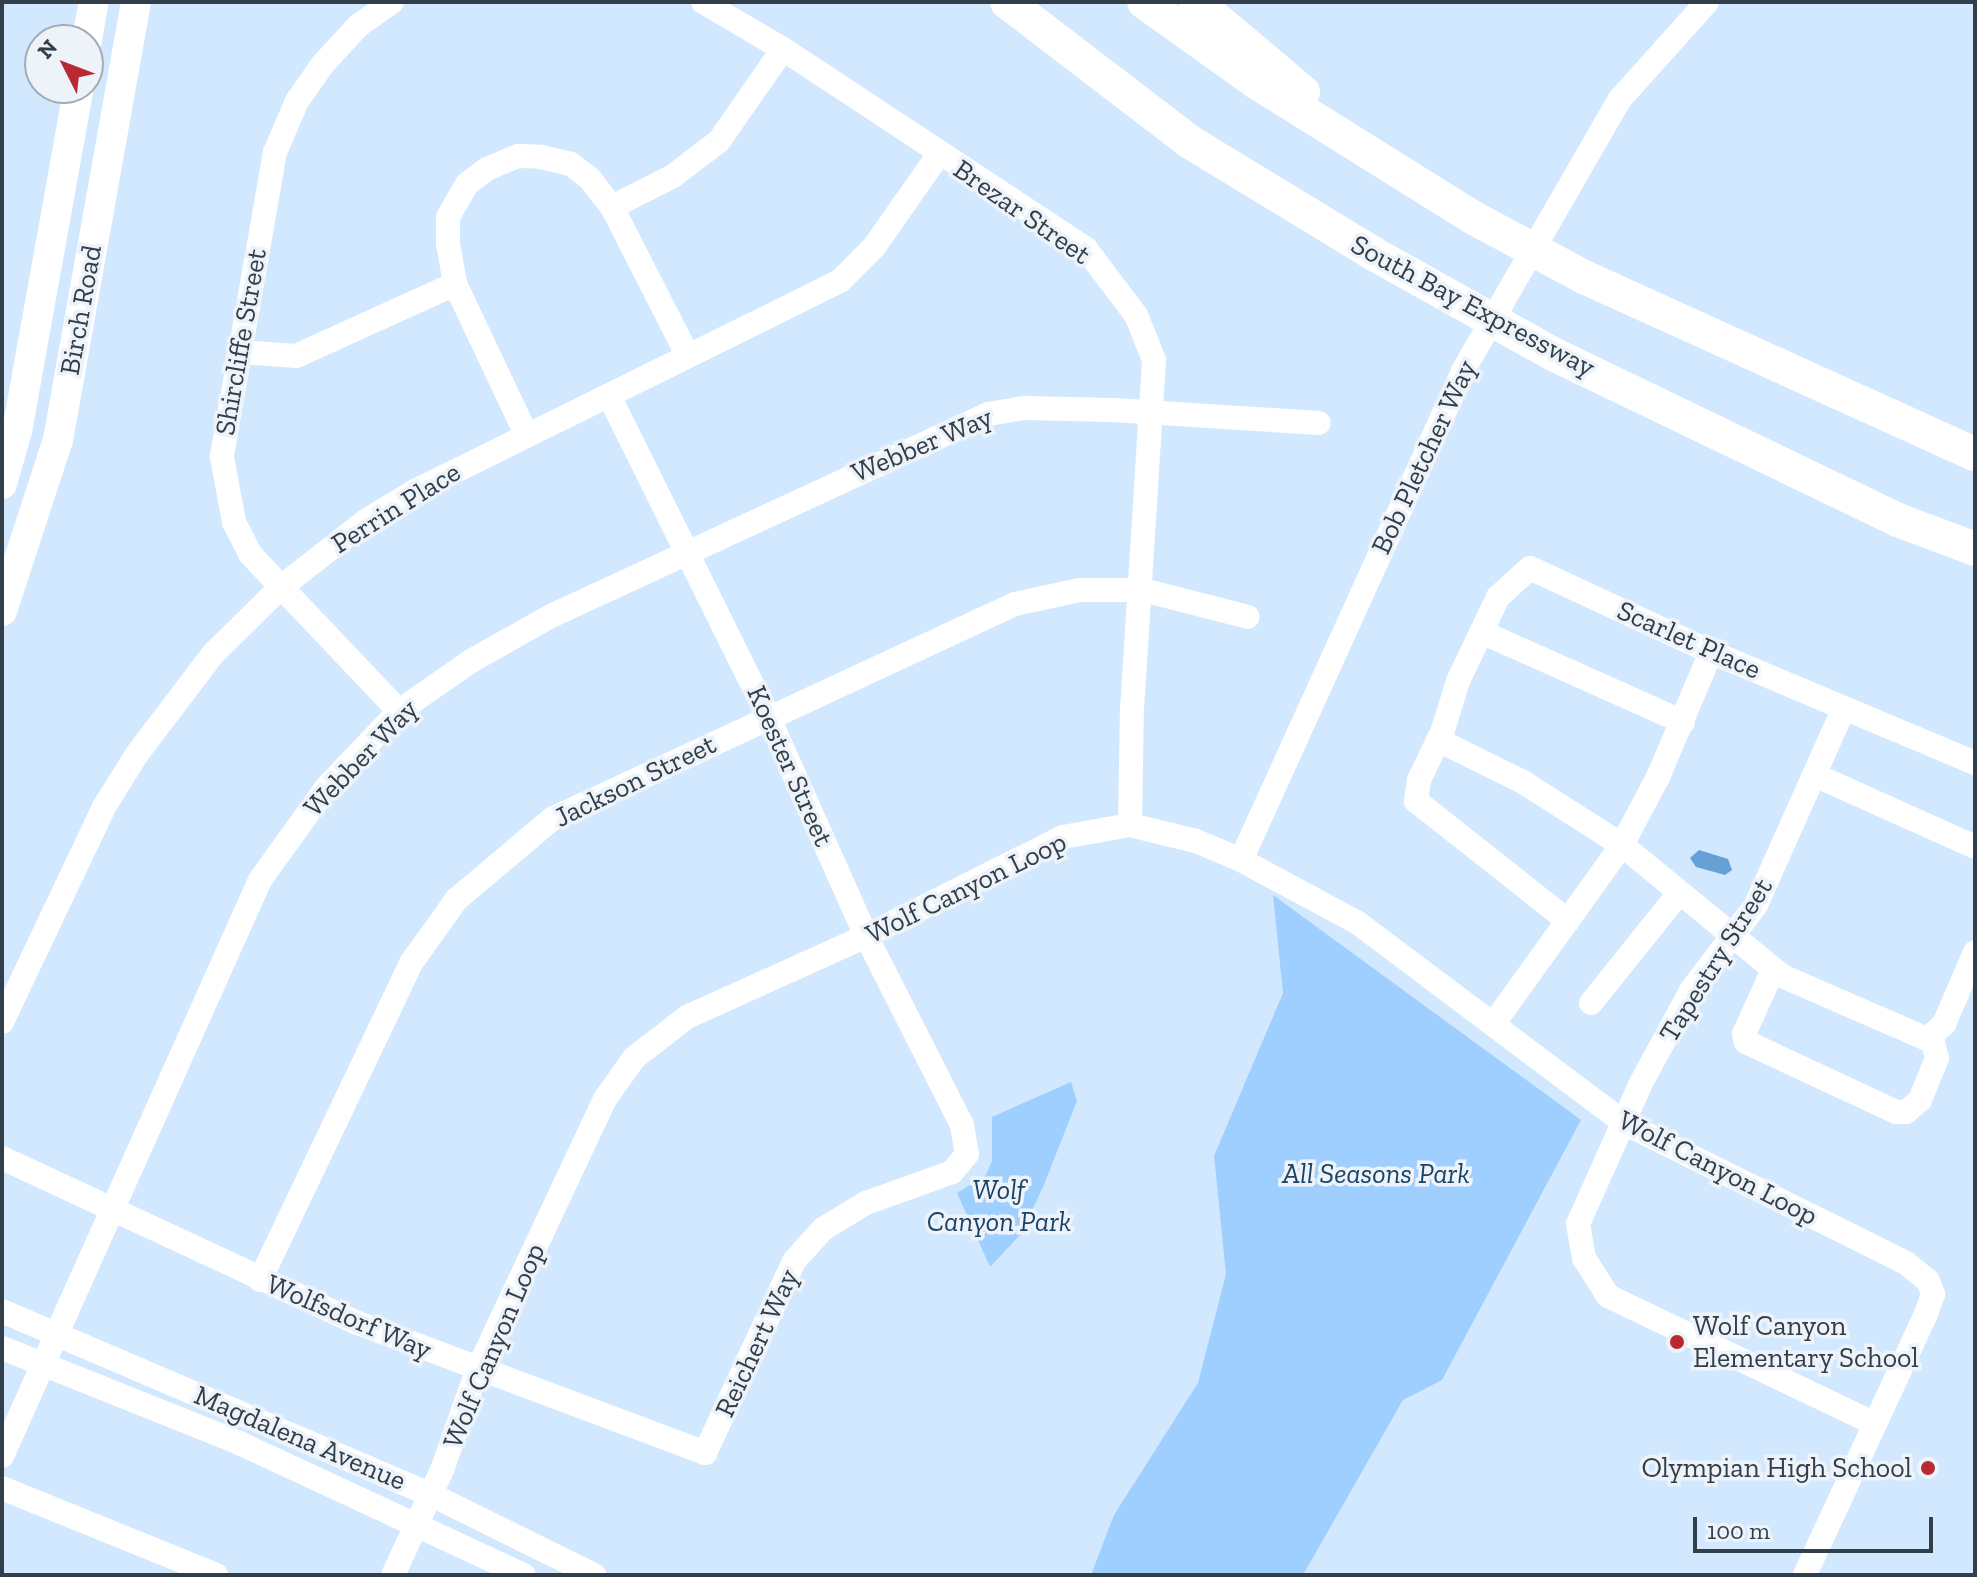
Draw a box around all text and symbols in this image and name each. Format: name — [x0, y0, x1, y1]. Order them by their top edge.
north arrow — [24, 24, 104, 104]
text: N — [32, 34, 63, 64]
street label: Brezar Street — [947, 152, 1097, 272]
street label: South Bay Expressway — [1345, 227, 1601, 385]
street label: Birch Road — [53, 242, 109, 378]
street label: Shircliffe Street — [208, 246, 274, 438]
street label: Bob Pletcher Way — [1364, 354, 1484, 560]
street label: Webber Way — [846, 400, 998, 490]
street label: Perrin Place — [325, 455, 467, 561]
street label: Scarlet Place — [1612, 593, 1766, 687]
street label: Koester Street — [740, 680, 840, 852]
street label: Webber Way — [296, 692, 426, 824]
street label: Jackson Street — [549, 727, 721, 835]
street label: Wolf Canyon Loop — [860, 825, 1072, 951]
street label: Tapestry Street — [1652, 872, 1780, 1048]
street label: Wolf Canyon Loop — [1613, 1103, 1823, 1233]
park label: All Seasons Park — [1282, 1157, 1470, 1191]
park label: Wolf Canyon Park — [927, 1173, 1071, 1239]
street label: Wolf Canyon Loop — [436, 1239, 552, 1453]
street label: Reichert Way — [708, 1263, 806, 1423]
street label: Wolfsdorf Way — [261, 1267, 437, 1367]
place label: Wolf Canyon Elementary School — [1693, 1309, 1919, 1375]
marker: Wolf Canyon Elementary School — [1668, 1333, 1686, 1351]
street label: Magdalena Avenue — [189, 1378, 411, 1498]
place label: Olympian High School — [1641, 1451, 1912, 1485]
marker: Olympian High School — [1919, 1459, 1937, 1477]
scale bar — [1697, 1501, 1937, 1551]
text: 100 m — [1707, 1516, 1770, 1545]

